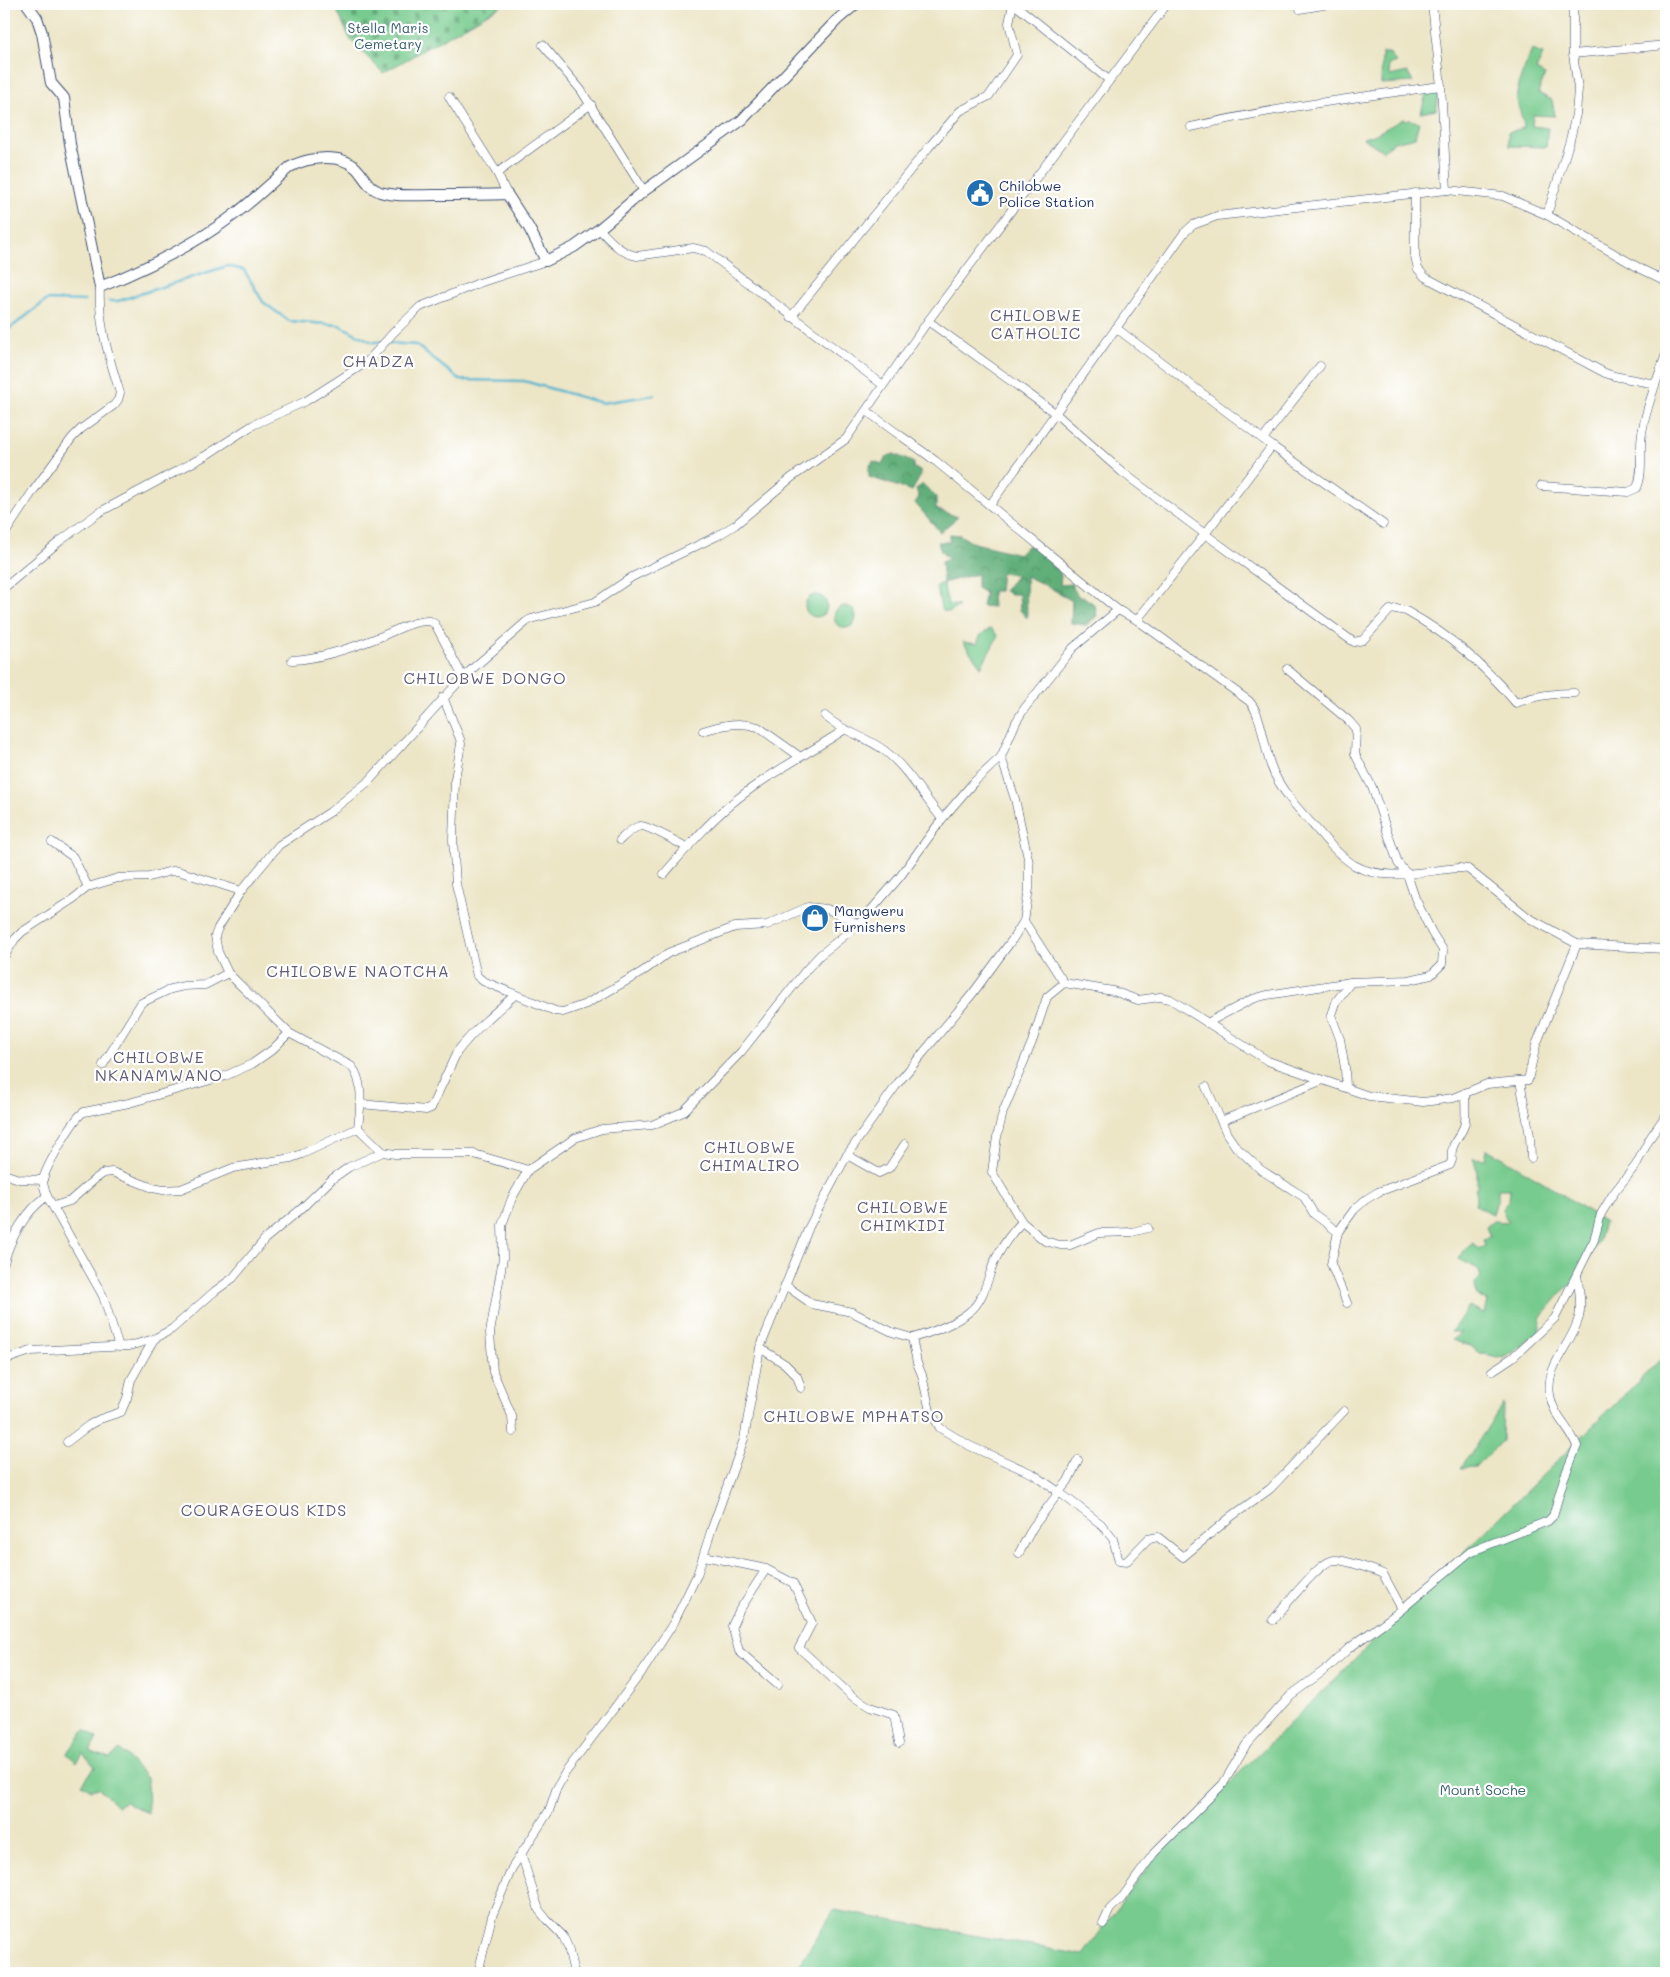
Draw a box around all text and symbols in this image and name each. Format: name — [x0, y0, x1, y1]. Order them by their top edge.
park label: Stella Maris Cemetary — [348, 18, 428, 53]
place label: Chilobwe Police Station — [999, 176, 1094, 211]
public building icon: Chilobwe Police Station — [965, 178, 995, 208]
district label: CHILOBWE CATHOLIC — [990, 304, 1082, 343]
district label: CHADZA — [343, 350, 415, 371]
district label: CHILOBWE DONGO — [403, 667, 567, 688]
place label: Mangweru Furnishers — [834, 901, 906, 936]
shop icon: Mangweru Furnishers — [800, 903, 830, 933]
district label: CHILOBWE NAOTCHA — [266, 960, 450, 981]
district label: CHILOBWE NKANAMWANO — [95, 1046, 223, 1085]
district label: CHILOBWE CHIMALIRO — [699, 1136, 801, 1175]
district label: CHILOBWE CHIMKIDI — [857, 1196, 949, 1235]
district label: CHILOBWE MPHATSO — [764, 1405, 944, 1426]
district label: COURAGEOUS KIDS — [181, 1499, 347, 1520]
park label: Mount Soche — [1440, 1780, 1526, 1799]

